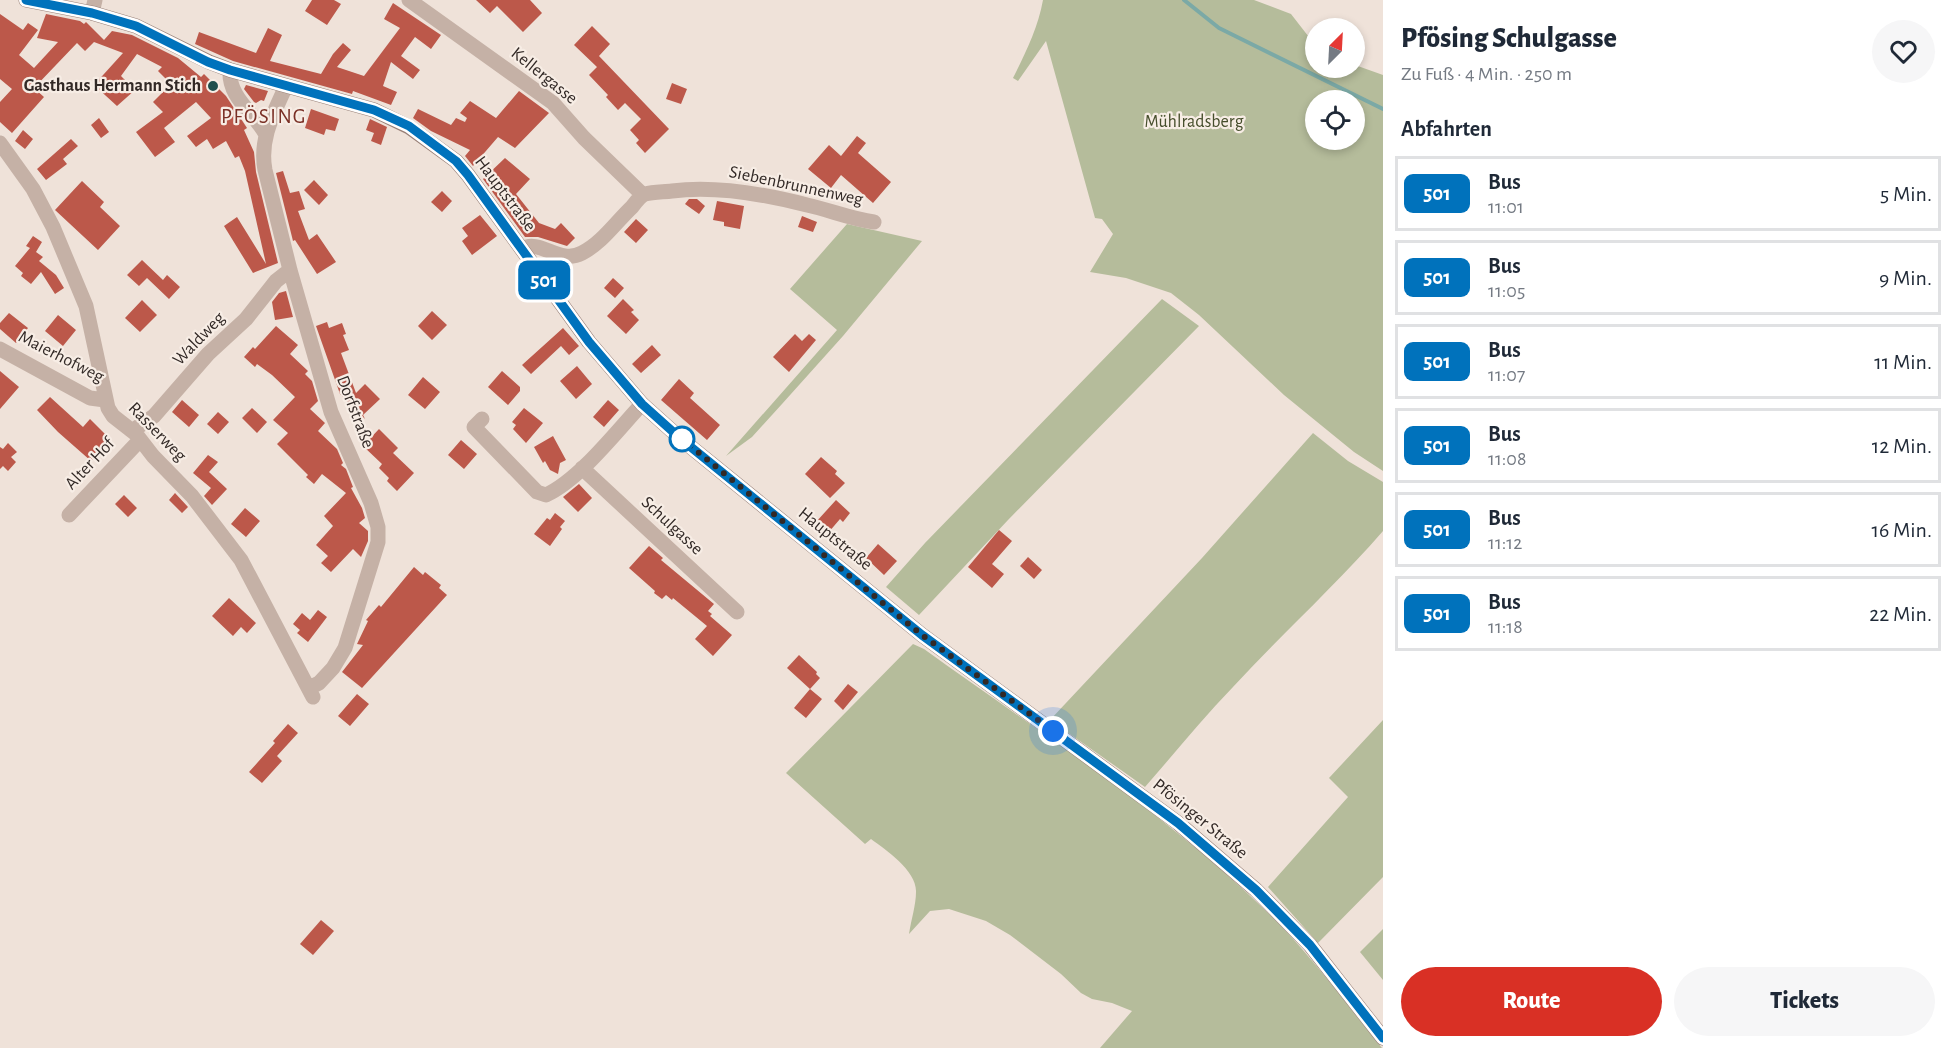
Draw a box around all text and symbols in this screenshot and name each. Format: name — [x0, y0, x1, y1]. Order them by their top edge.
north arrow — [1305, 18, 1365, 78]
map controls — [1305, 18, 1365, 150]
button: heart — [1872, 20, 1935, 83]
text: Pfösing Schulgasse — [1401, 25, 1617, 53]
street label: Kellergasse — [508, 44, 580, 108]
text: Zu Fuß · 4 Min. · 250 m — [1401, 64, 1572, 84]
place label: Gasthaus Hermann Stich — [24, 77, 201, 95]
marker: Gasthaus Hermann Stich — [206, 79, 220, 93]
button: locate — [1305, 90, 1365, 150]
district label: PFÖSING — [221, 105, 307, 127]
park label: Mühlradsberg — [1145, 113, 1244, 131]
text: Abfahrten — [1401, 118, 1492, 140]
street label: Hauptstraße — [471, 153, 539, 235]
street label: Siebenbrunnenweg — [727, 163, 865, 209]
text: Bus — [1488, 171, 1521, 193]
text: 501 — [1423, 183, 1451, 204]
text: 5 Min. — [1880, 183, 1932, 205]
text: 11:01 — [1488, 197, 1524, 217]
text: Bus — [1488, 255, 1521, 277]
line badge: 501 — [510, 260, 578, 300]
text: 501 — [1423, 267, 1451, 288]
text: 9 Min. — [1879, 267, 1932, 289]
text: 501 — [530, 270, 558, 291]
text: 11:05 — [1488, 281, 1525, 301]
street label: Waldweg — [170, 309, 229, 369]
street label: Maierhofweg — [15, 328, 107, 386]
text: Bus — [1488, 339, 1521, 361]
text: 501 — [1423, 351, 1451, 372]
text: 11 Min. — [1874, 351, 1932, 373]
text: 11:07 — [1488, 365, 1525, 385]
street label: Dorfstraße — [333, 373, 377, 451]
street label: Rasserweg — [125, 399, 189, 465]
text: Bus — [1488, 423, 1521, 445]
unlabelled marker — [669, 426, 695, 452]
street label: Alter Hof — [62, 434, 119, 493]
text: 501 — [1423, 435, 1451, 456]
text: 12 Min. — [1872, 435, 1932, 457]
text: 11:08 — [1488, 449, 1526, 469]
street label: Schulgasse — [638, 493, 706, 559]
street label: Hauptstraße — [795, 504, 875, 574]
text: Bus — [1488, 507, 1521, 529]
text: 501 — [1423, 519, 1451, 540]
text: 16 Min. — [1871, 519, 1932, 541]
text: 11:12 — [1488, 533, 1522, 553]
text: Bus — [1488, 591, 1521, 613]
text: 501 — [1423, 603, 1451, 624]
text: 22 Min. — [1869, 603, 1932, 625]
text: 11:18 — [1488, 617, 1523, 637]
your location — [1038, 716, 1068, 746]
street label: Pfösinger Straße — [1149, 776, 1251, 862]
button: Route — [1401, 967, 1662, 1036]
button: Tickets — [1674, 967, 1935, 1036]

